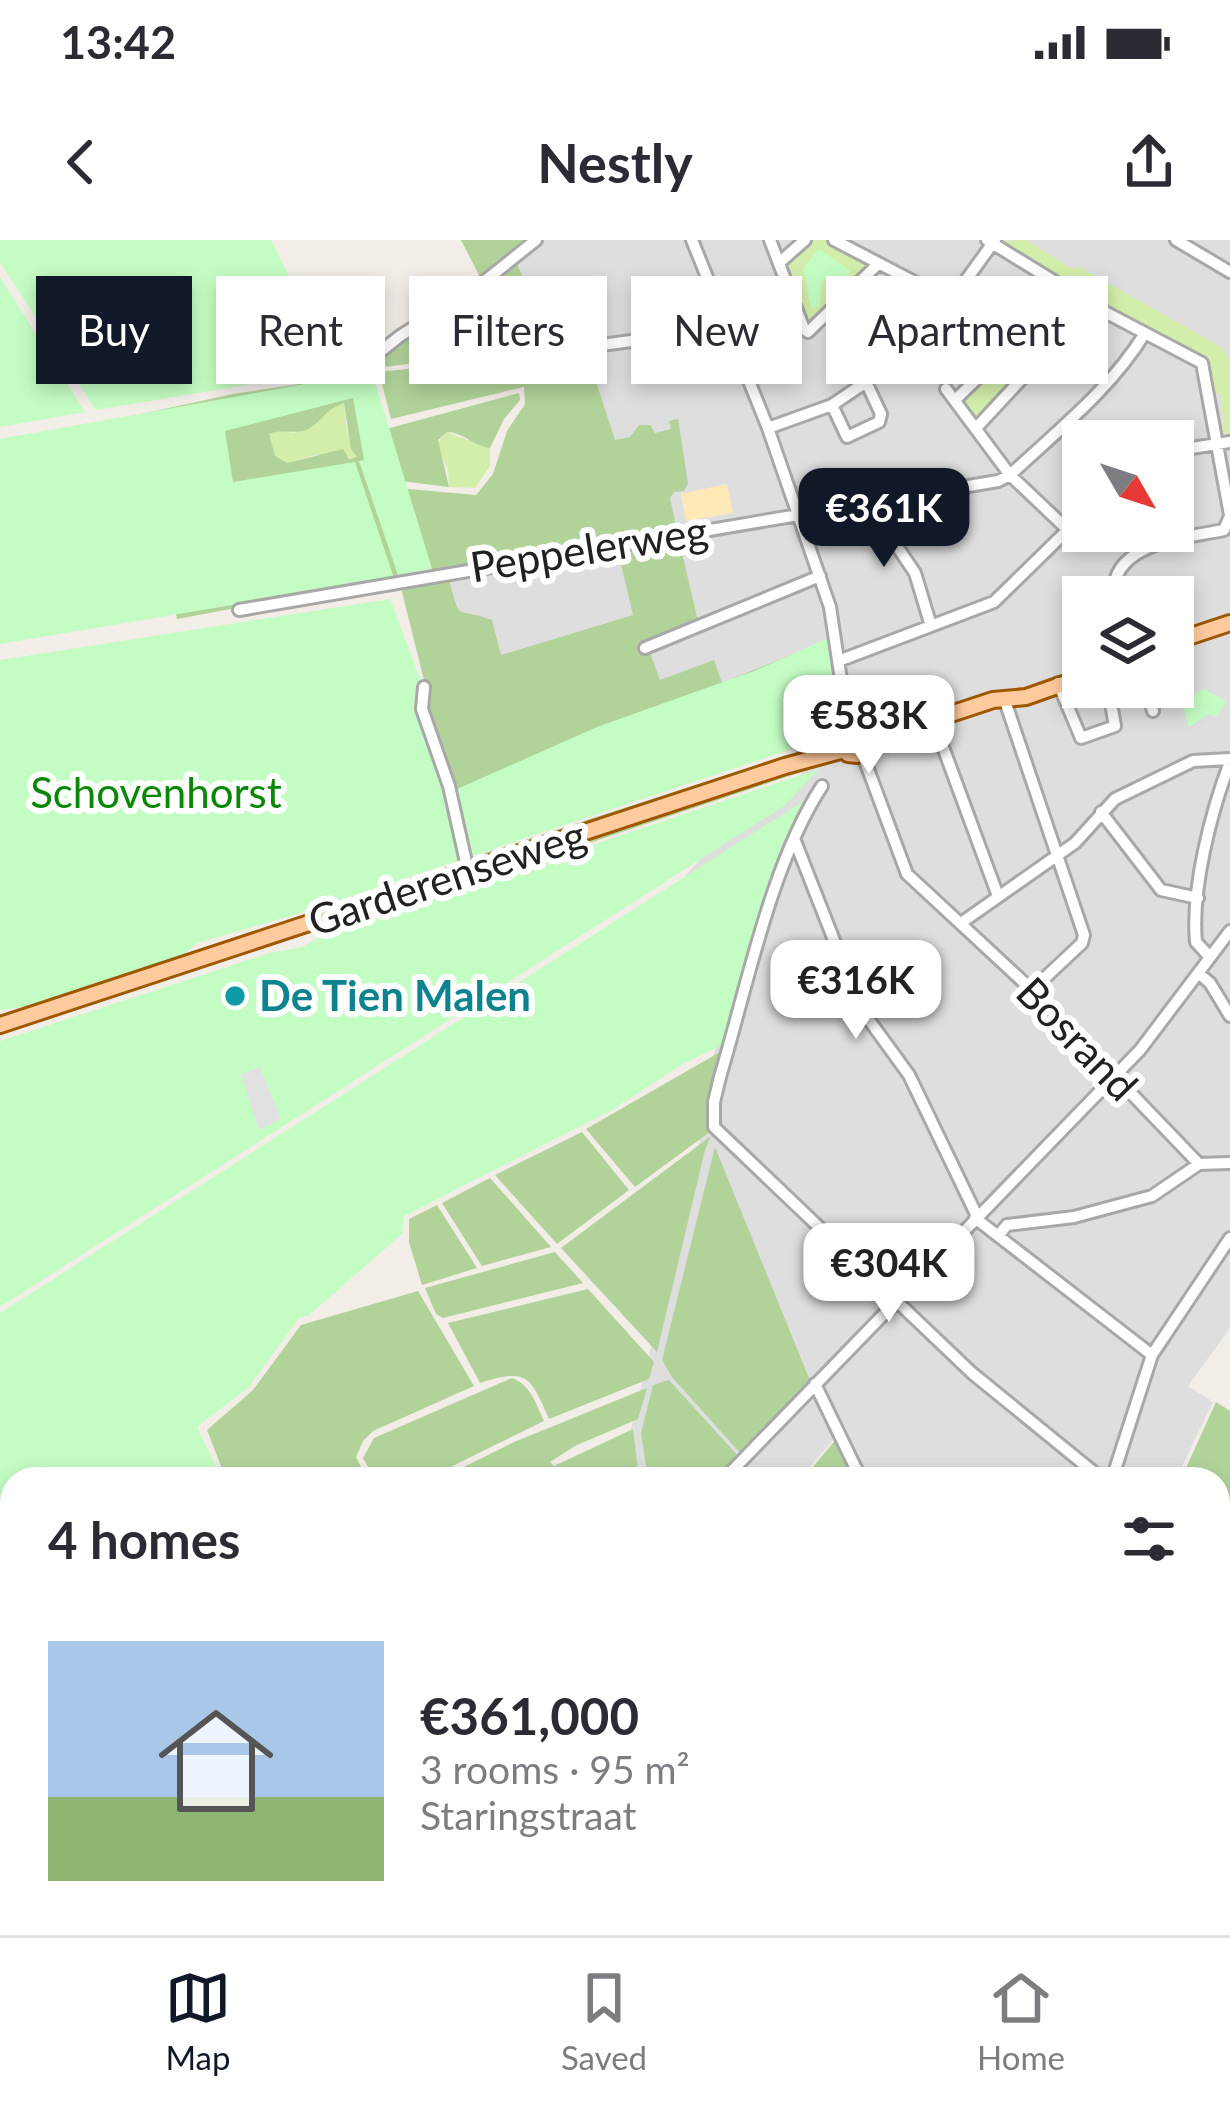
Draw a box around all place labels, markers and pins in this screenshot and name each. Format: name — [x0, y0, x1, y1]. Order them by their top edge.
pin: €361K — [800, 468, 968, 570]
pin: €583K — [785, 675, 953, 777]
pin: €316K — [772, 940, 940, 1042]
place label: De Tien Malen — [259, 970, 531, 1020]
marker: De Tien Malen — [222, 983, 248, 1009]
pin: €304K — [805, 1223, 973, 1325]

